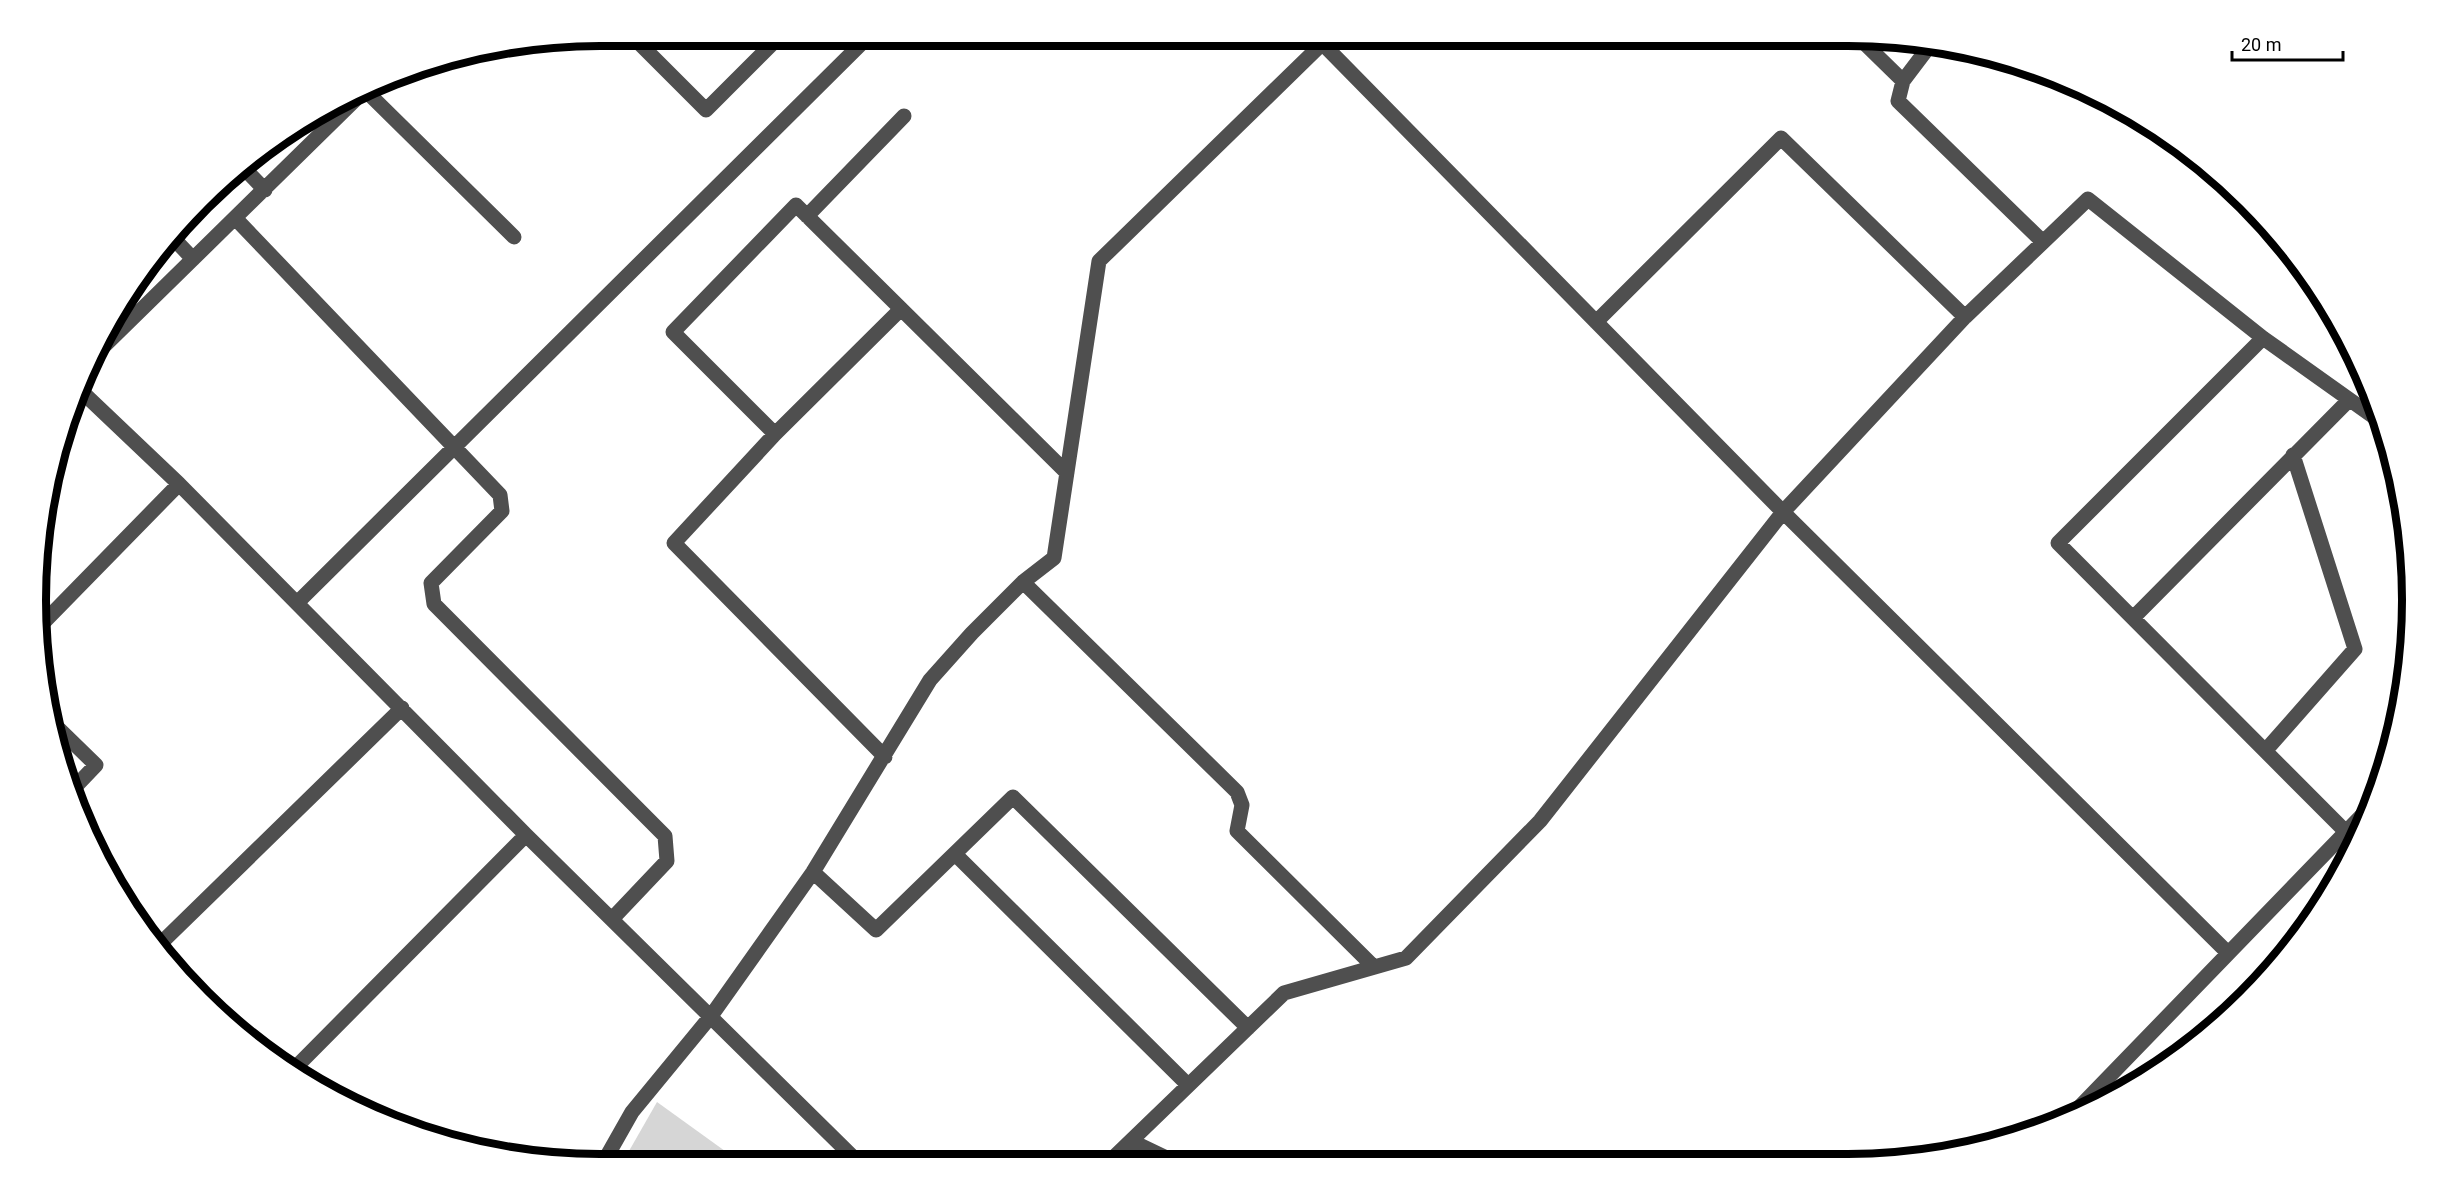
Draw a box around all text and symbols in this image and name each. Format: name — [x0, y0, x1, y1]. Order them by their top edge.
scale bar — [2232, 24, 2343, 62]
text: 20 m — [2241, 34, 2281, 55]

